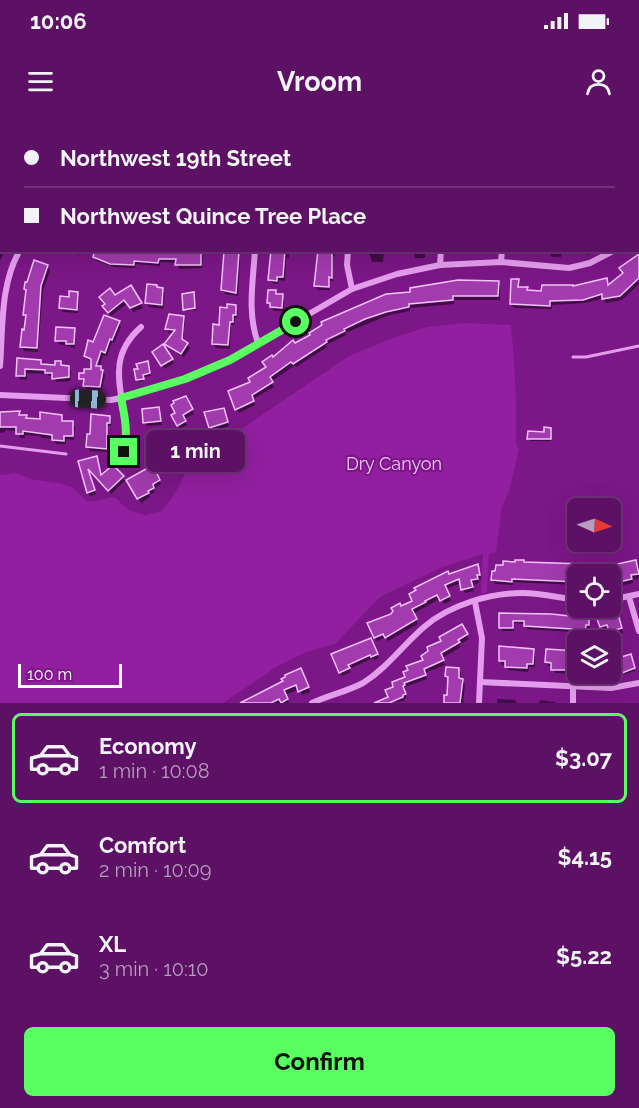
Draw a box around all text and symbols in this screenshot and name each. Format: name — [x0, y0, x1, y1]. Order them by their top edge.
text: 10:06 — [30, 8, 87, 34]
icon: menu — [24, 65, 57, 98]
icon: person — [582, 65, 615, 98]
text: Vroom — [277, 66, 362, 97]
text: Northwest 19th Street — [60, 145, 291, 171]
text: Northwest Quince Tree Place — [60, 203, 366, 229]
route start — [282, 308, 309, 335]
car — [70, 389, 106, 409]
callout: 1 min — [145, 431, 244, 473]
route end — [110, 438, 137, 465]
text: 1 min — [170, 439, 221, 463]
park label: Dry Canyon — [346, 453, 442, 474]
north arrow — [567, 498, 621, 552]
map controls — [567, 498, 621, 684]
button: locate — [567, 564, 621, 618]
button: layers — [567, 630, 621, 684]
scale bar — [18, 661, 122, 688]
text: 100 m — [27, 665, 72, 684]
icon: car — [27, 731, 81, 785]
text: Economy — [99, 733, 197, 759]
text: $3.07 — [555, 745, 612, 771]
text: 1 min · 10:08 — [99, 759, 210, 783]
icon: car — [27, 830, 81, 884]
text: Comfort — [99, 832, 186, 858]
text: $4.15 — [557, 844, 612, 870]
text: 2 min · 10:09 — [99, 858, 211, 882]
icon: car — [27, 929, 81, 983]
text: XL — [99, 931, 126, 957]
text: $5.22 — [556, 943, 612, 969]
text: 3 min · 10:10 — [99, 957, 209, 981]
button: Confirm — [24, 1027, 615, 1096]

